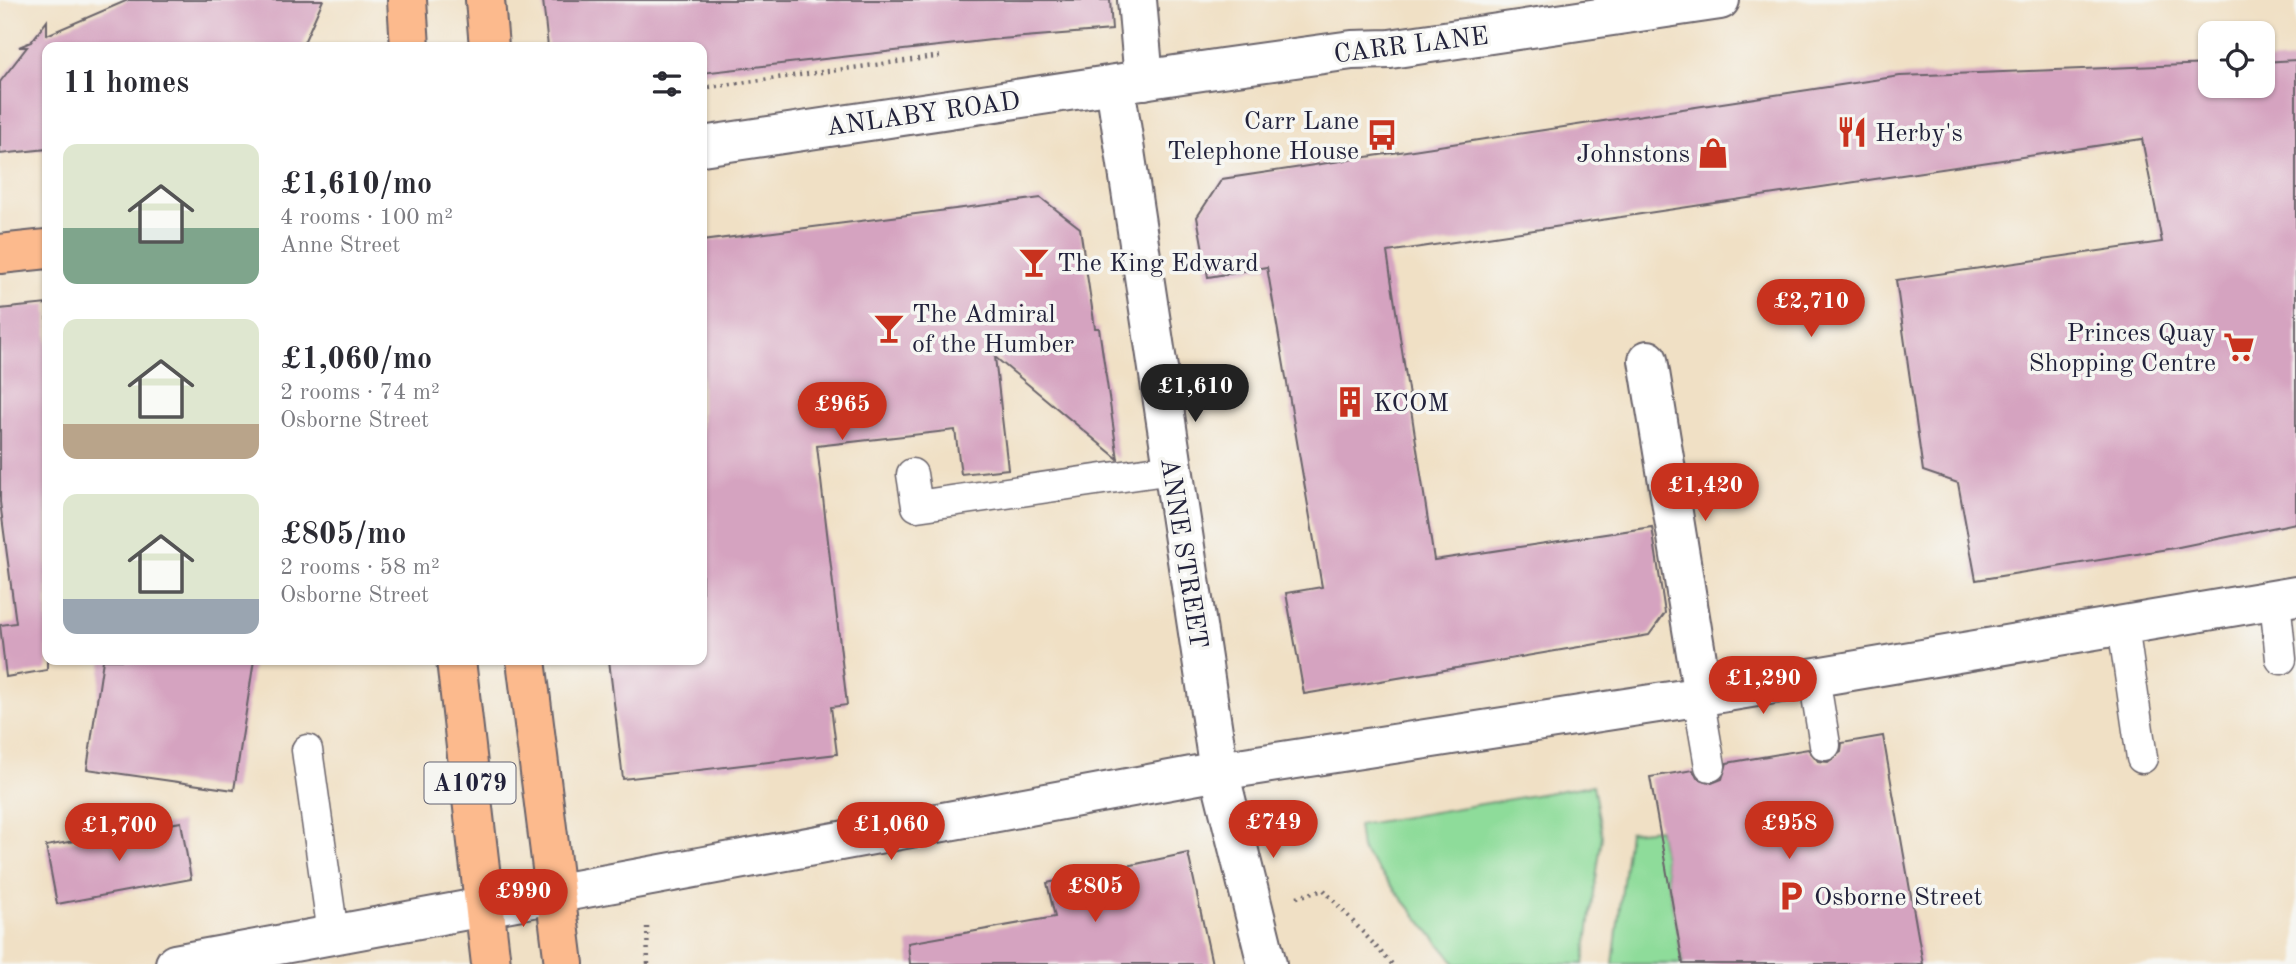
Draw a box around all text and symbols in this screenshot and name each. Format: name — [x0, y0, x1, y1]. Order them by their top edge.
map controls — [2198, 21, 2275, 98]
button: locate — [2198, 21, 2275, 98]
street label: CARR LANE — [1332, 24, 1490, 68]
icon: filters — [648, 65, 686, 103]
text: 11 homes — [63, 69, 189, 99]
street label: ANLABY ROAD — [825, 88, 1022, 141]
place label: Carr Lane Telephone House — [1167, 109, 1359, 165]
restaurant icon: Herby's — [1835, 115, 1869, 149]
bus stop icon: Carr Lane Telephone House — [1365, 118, 1399, 152]
place label: Herby's — [1875, 121, 1963, 147]
shop icon: Johnstons — [1696, 136, 1730, 170]
place label: Johnstons — [1576, 142, 1690, 168]
text: £1,610/mo — [280, 170, 432, 200]
icon: home — [119, 172, 203, 256]
text: 4 rooms · 100 m² — [280, 206, 453, 229]
text: Anne Street — [280, 234, 400, 257]
bar icon: The King Edward — [1017, 245, 1051, 279]
place label: The King Edward — [1057, 251, 1259, 277]
pin: £2,710 — [1754, 280, 1868, 339]
text: £2,710 — [1773, 290, 1849, 313]
place label: The Admiral of the Humber — [912, 302, 1075, 358]
bar icon: The Admiral of the Humber — [872, 311, 906, 345]
place label: Princes Quay Shopping Centre — [2028, 321, 2216, 377]
supermarket icon: Princes Quay Shopping Centre — [2222, 330, 2256, 364]
text: £1,060/mo — [280, 345, 432, 375]
icon: home — [119, 347, 203, 431]
pin: £1,610 — [1138, 364, 1252, 424]
text: £1,610 — [1157, 375, 1233, 398]
text: 2 rooms · 74 m² — [280, 381, 440, 404]
pin: £965 — [801, 382, 883, 442]
building icon: KCOM — [1333, 385, 1367, 419]
place label: KCOM — [1373, 391, 1449, 417]
text: £965 — [814, 393, 870, 416]
text: Osborne Street — [280, 409, 429, 432]
street label: ANNE STREET — [1155, 456, 1211, 651]
pin: £1,420 — [1648, 463, 1762, 523]
text: £1,420 — [1667, 474, 1743, 497]
text: £805/mo — [280, 520, 406, 550]
icon: home — [119, 522, 203, 606]
text: 2 rooms · 58 m² — [280, 556, 440, 579]
text: Osborne Street — [280, 584, 429, 607]
pin: £1,290 — [1706, 656, 1820, 716]
text: £1,290 — [1725, 667, 1801, 690]
road number: A1079 — [424, 762, 516, 804]
pin: £749 — [1232, 800, 1314, 860]
pin: £1,060 — [834, 802, 948, 862]
pin: £958 — [1748, 802, 1830, 861]
pin: £1,700 — [62, 804, 176, 863]
text: £749 — [1245, 811, 1301, 834]
text: £958 — [1761, 812, 1817, 835]
text: £1,060 — [853, 813, 929, 836]
text: £1,700 — [81, 814, 157, 837]
pin: £805 — [1054, 864, 1136, 924]
pin: £990 — [482, 870, 564, 929]
text: £805 — [1067, 875, 1123, 898]
parking icon: Osborne Street — [1774, 879, 1808, 913]
text: £990 — [495, 880, 551, 903]
place label: Osborne Street — [1814, 885, 1983, 911]

